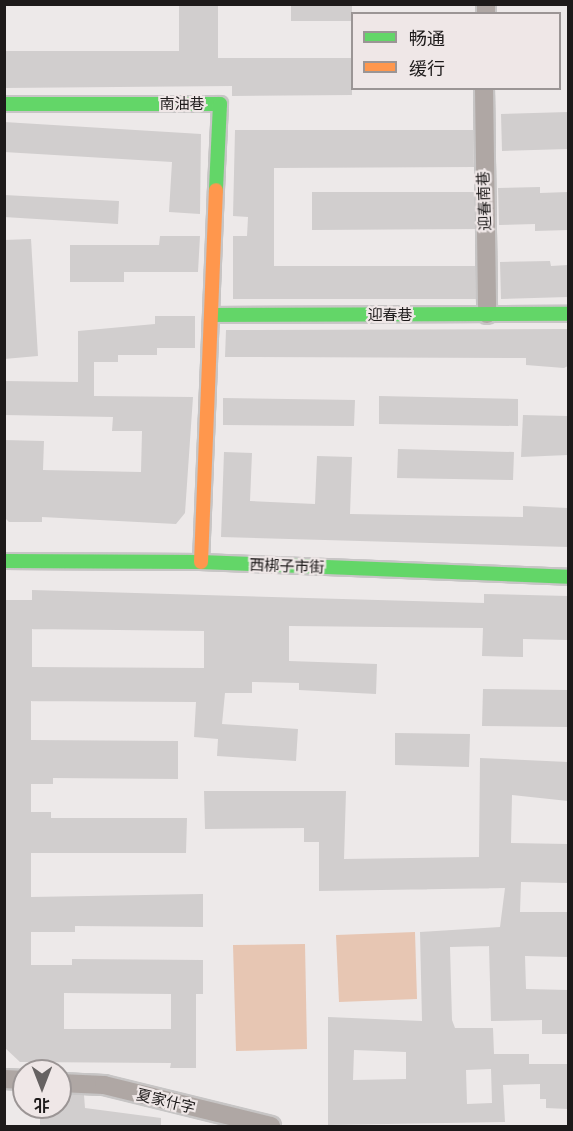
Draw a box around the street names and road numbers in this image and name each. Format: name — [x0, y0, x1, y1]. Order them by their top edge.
street label: 南油巷 — [160, 95, 204, 113]
street label: 迎春南巷 — [474, 171, 494, 231]
street label: 迎春巷 — [368, 306, 412, 324]
street label: 西梆子市街 — [249, 556, 325, 576]
street label: 夏家什字 — [135, 1085, 197, 1117]

